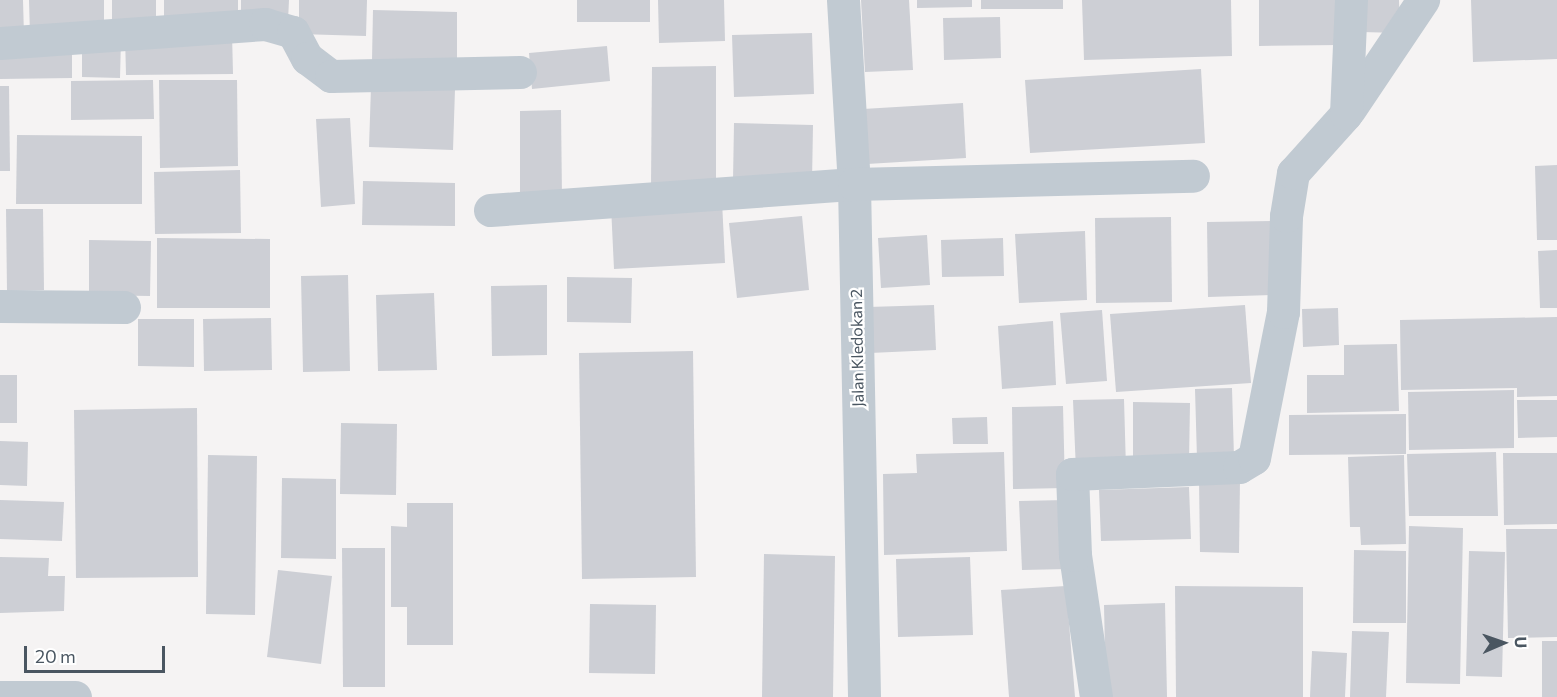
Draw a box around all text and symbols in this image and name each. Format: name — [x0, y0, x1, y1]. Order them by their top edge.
street label: Jalan Kledokan 2 — [846, 289, 868, 407]
north arrow — [1473, 613, 1533, 673]
scale bar — [27, 634, 168, 672]
text: U — [1512, 636, 1531, 649]
text: 20 m — [35, 645, 76, 667]

